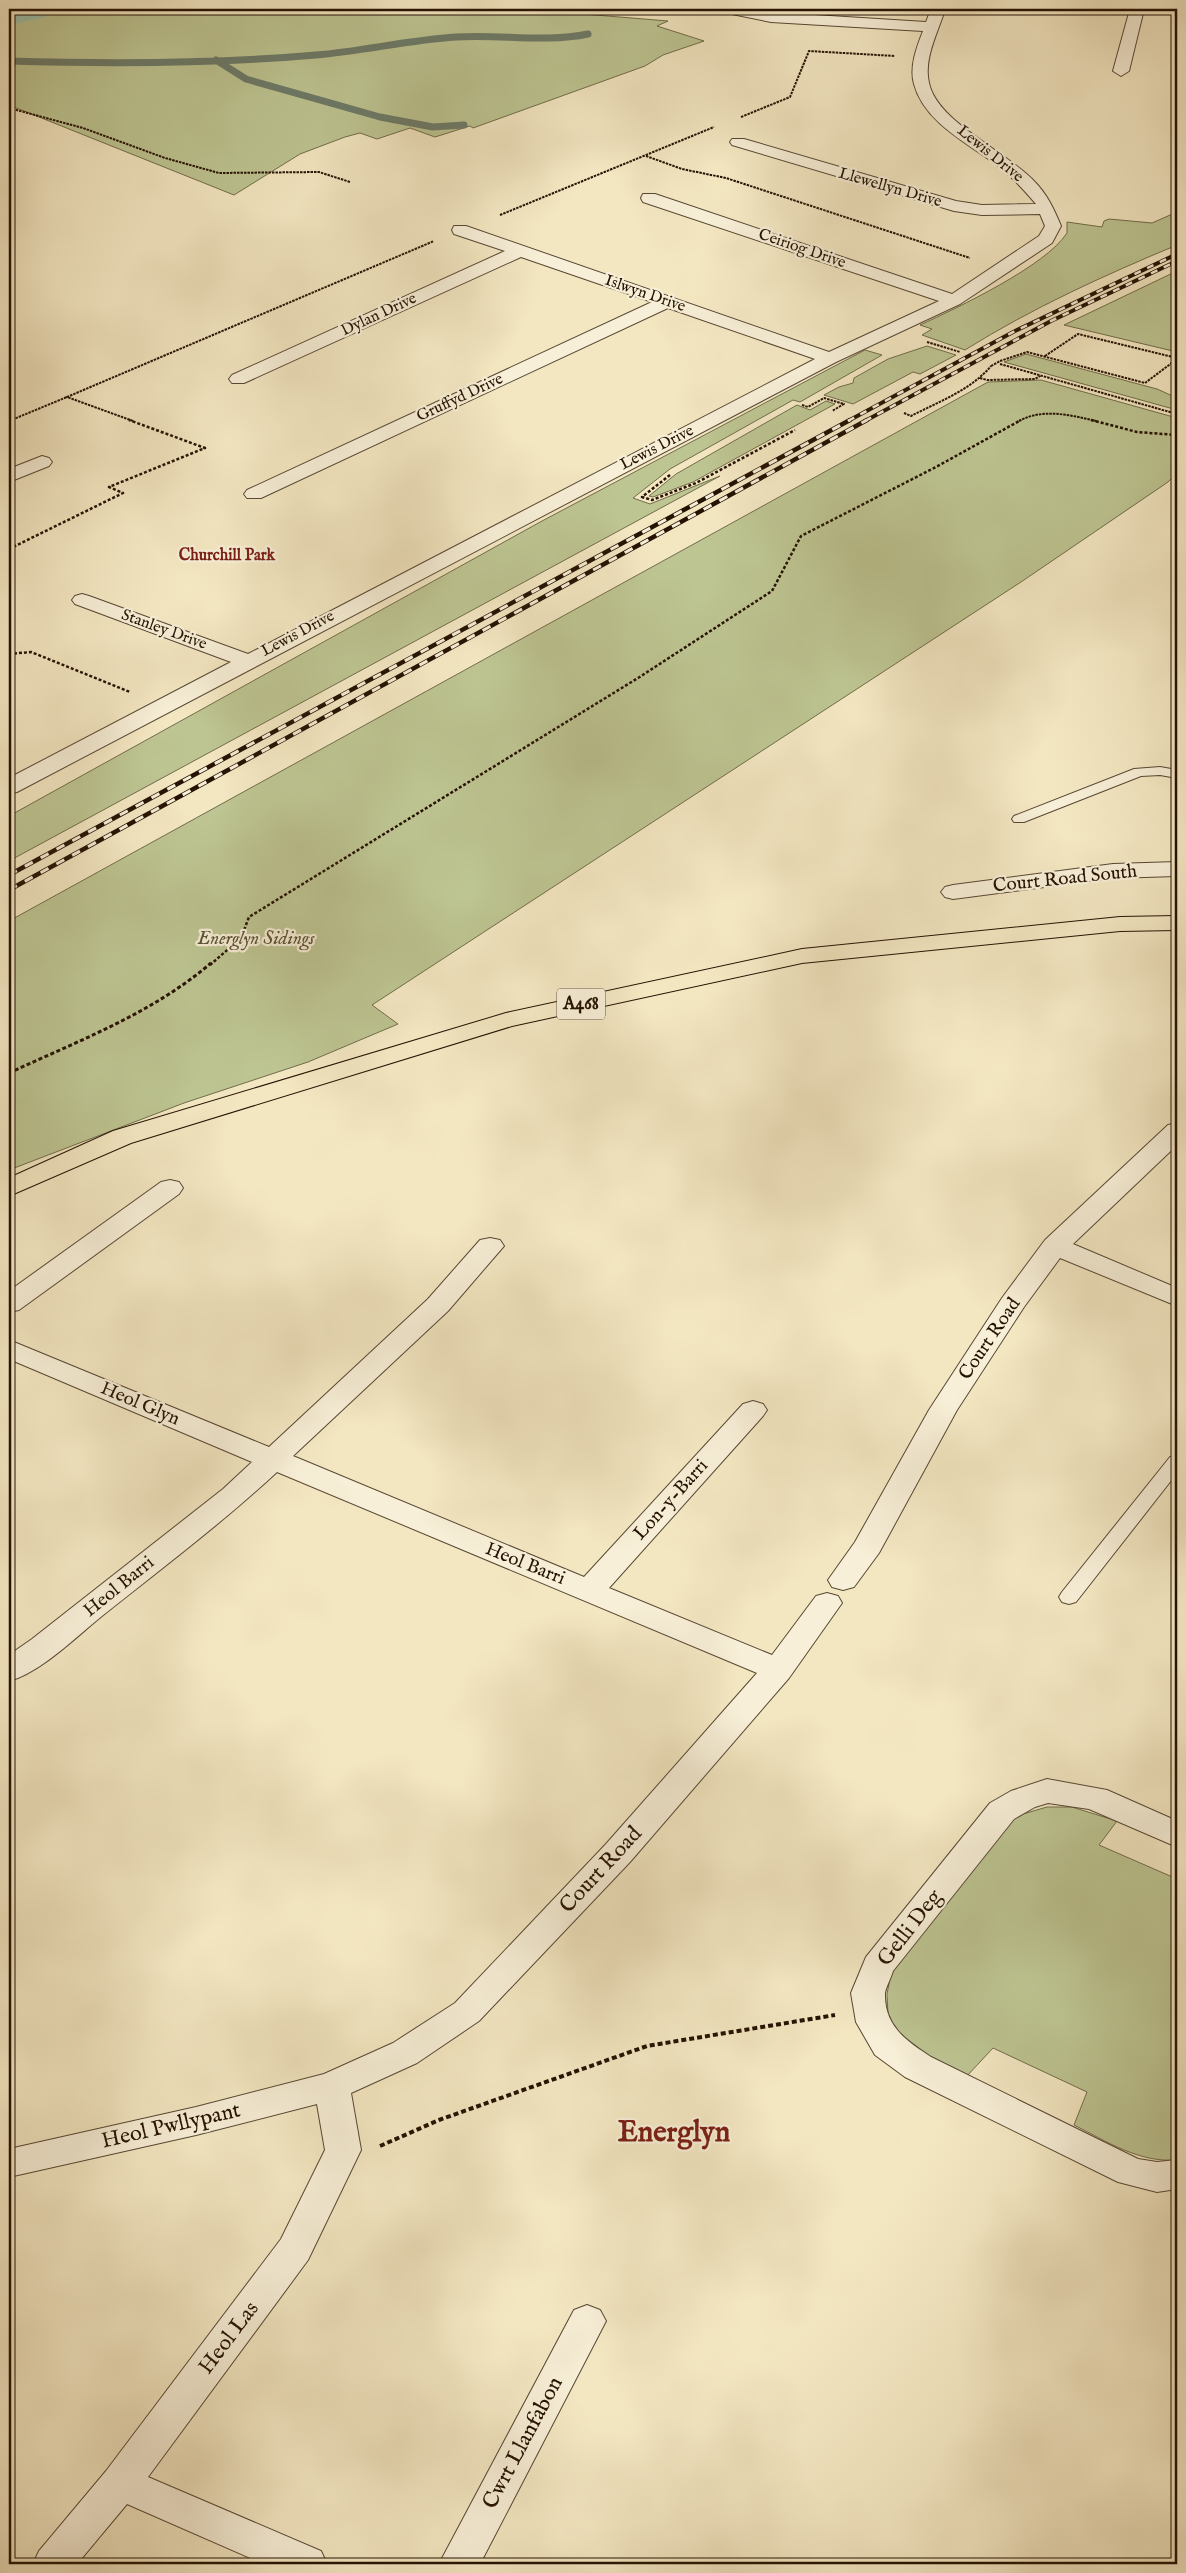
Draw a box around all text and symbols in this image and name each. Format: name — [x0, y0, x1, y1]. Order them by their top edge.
street label: Lewis Drive — [953, 121, 1027, 187]
street label: Llewellyn Drive — [836, 164, 944, 212]
street label: Ceiriog Drive — [756, 225, 848, 273]
street label: Islwyn Drive — [602, 271, 688, 317]
street label: Dylan Drive — [338, 289, 420, 341]
street label: Gruffyd Drive — [414, 369, 506, 427]
street label: Lewis Drive — [617, 421, 697, 475]
district label: Churchill Park — [179, 546, 276, 566]
street label: Stanley Drive — [119, 605, 209, 655]
street label: Lewis Drive — [258, 606, 338, 662]
street label: Court Road South — [992, 860, 1138, 898]
park label: Energlyn Sidings — [197, 927, 315, 951]
road number: A468 — [557, 989, 605, 1020]
street label: Court Road — [954, 1293, 1027, 1385]
street label: Heol Glyn — [97, 1377, 183, 1431]
street label: Lon-y-Barri — [628, 1455, 714, 1545]
street label: Heol Barri — [482, 1537, 568, 1591]
street label: Heol Barri — [79, 1551, 159, 1623]
street label: Court Road — [554, 1820, 649, 1919]
street label: Gelli Deg — [871, 1883, 949, 1972]
street label: Heol Pwllypant — [99, 2096, 244, 2156]
district label: Energlyn — [618, 2115, 731, 2152]
street label: Heol Las — [192, 2296, 266, 2380]
street label: Cwrt Llanfabon — [476, 2372, 570, 2514]

